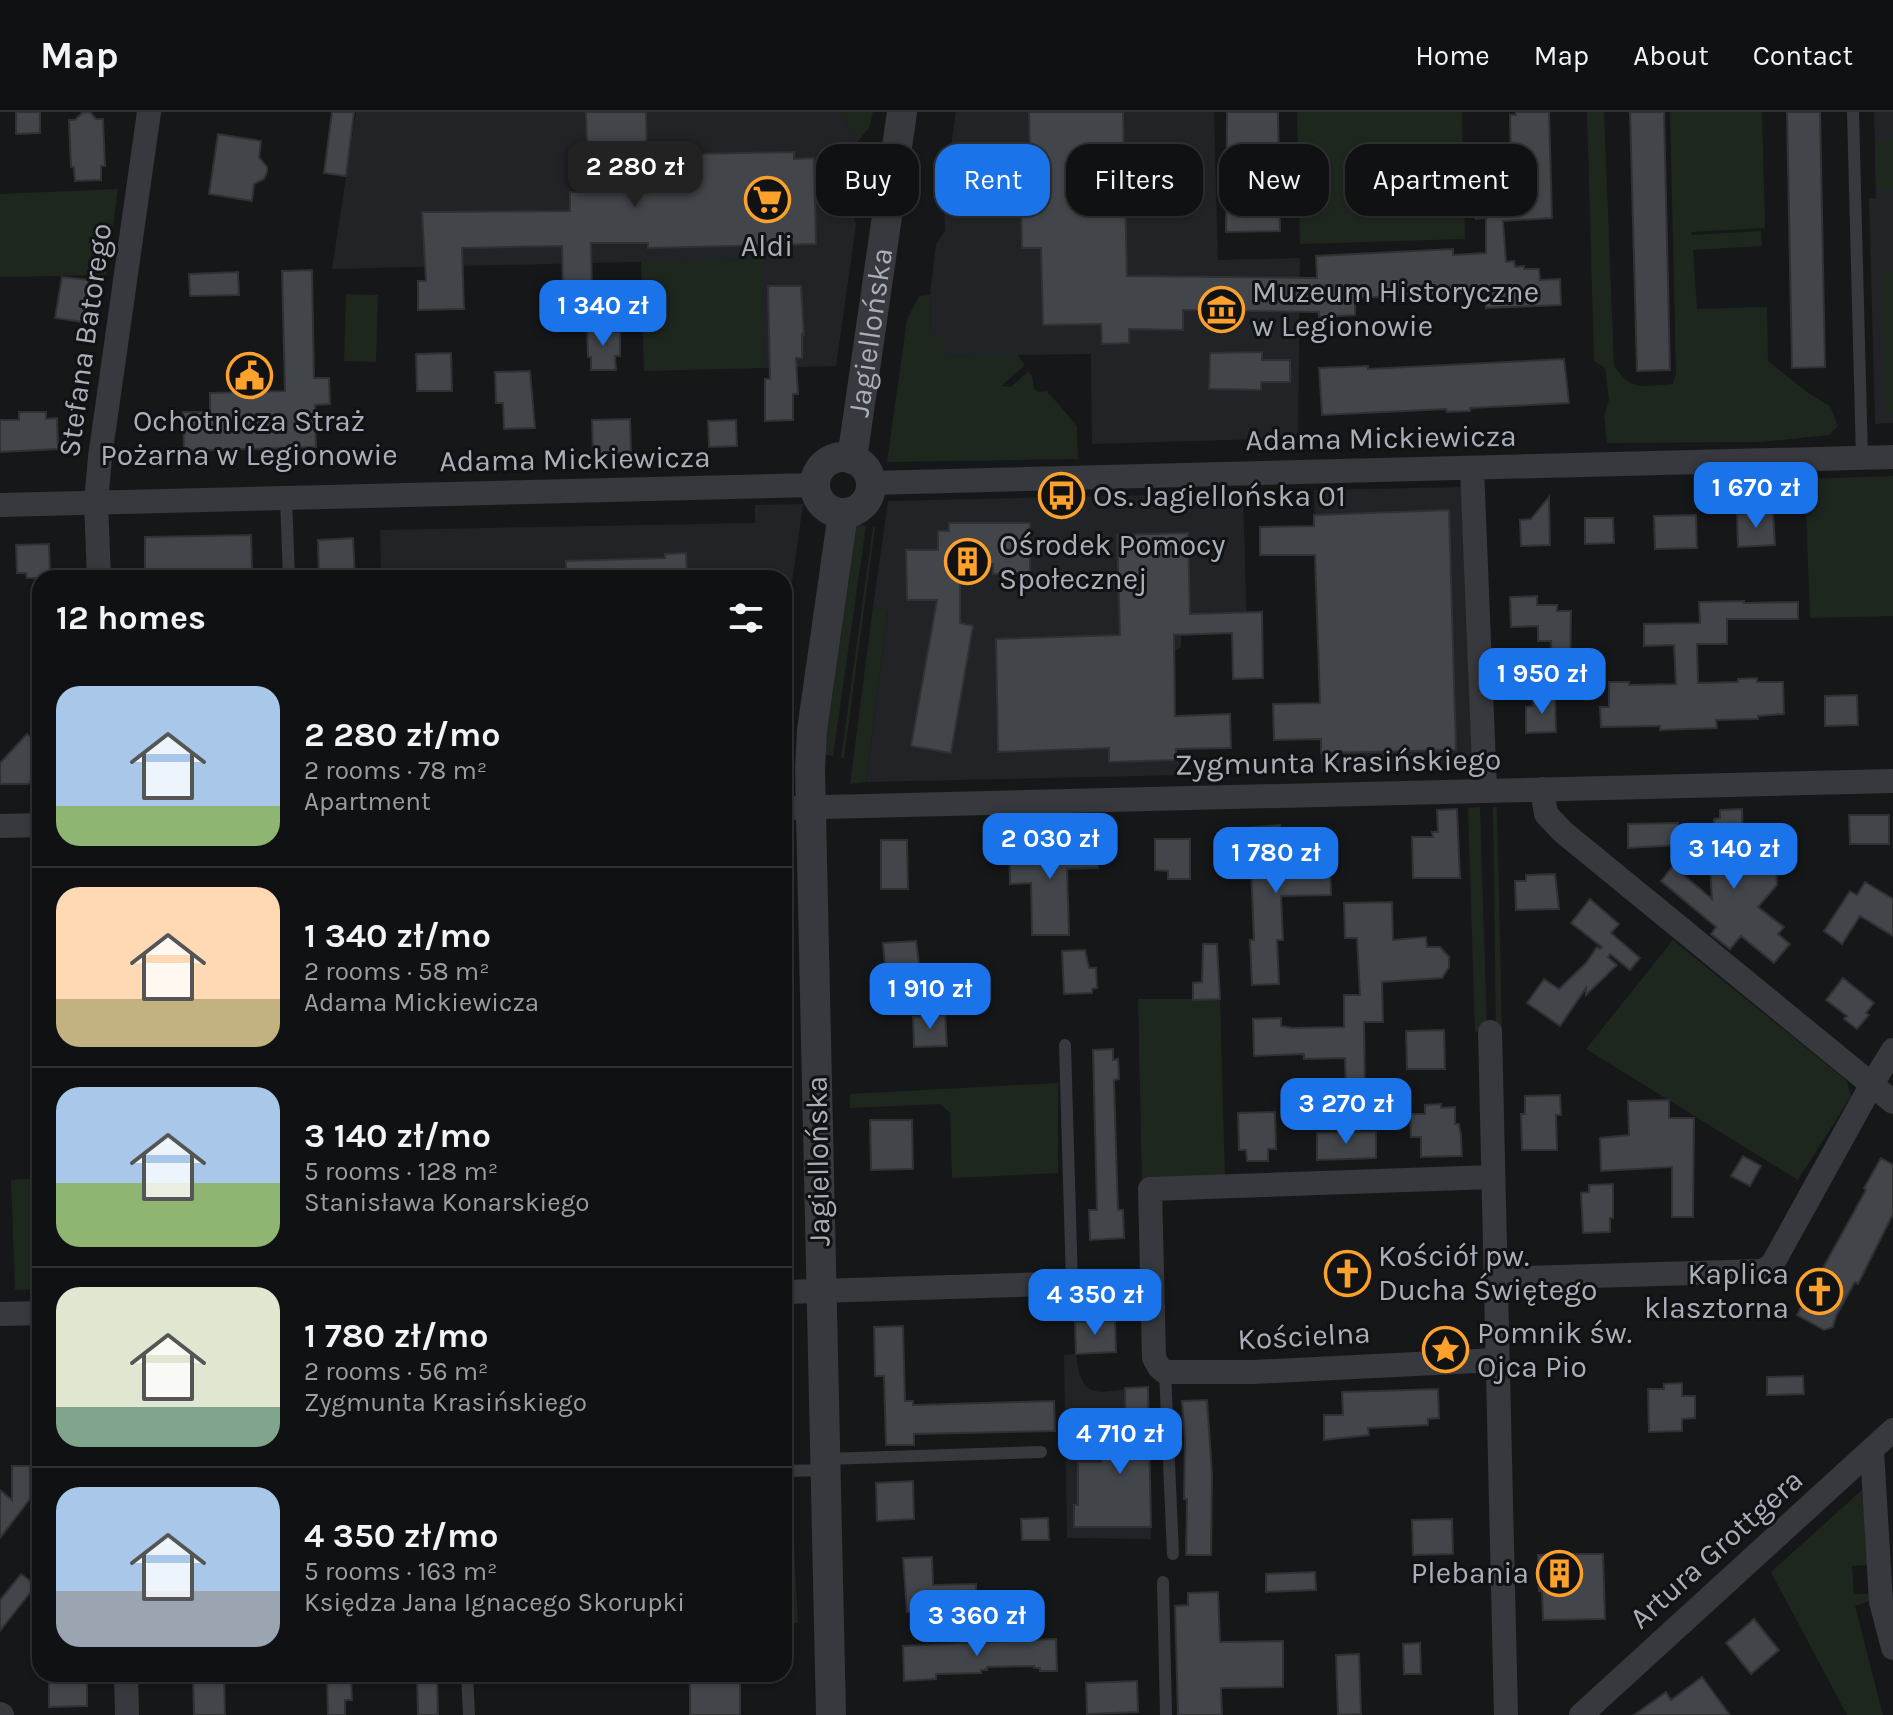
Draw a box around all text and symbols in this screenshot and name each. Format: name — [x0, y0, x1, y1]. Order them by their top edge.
text: Map — [40, 33, 119, 78]
text: Home — [1415, 39, 1490, 72]
text: Map — [1534, 39, 1589, 72]
text: About — [1633, 39, 1709, 72]
text: Contact — [1753, 39, 1853, 72]
pin: 2 280 zł — [552, 141, 718, 209]
chip: Buy — [816, 144, 919, 216]
chip: Rent — [935, 144, 1050, 216]
chip: Filters — [1066, 144, 1203, 216]
chip: New — [1219, 144, 1329, 216]
chip: Apartment — [1345, 144, 1537, 216]
text: 2 280 zł — [586, 151, 684, 182]
supermarket icon: Aldi — [743, 176, 791, 224]
street label: Stefana Batorego — [51, 221, 119, 459]
place label: Aldi — [741, 228, 793, 264]
street label: Jagiellońska — [840, 245, 900, 419]
place label: Muzeum Historyczne w Legionowie — [1252, 274, 1539, 344]
pin: 1 340 zł — [520, 280, 686, 348]
museum icon: Muzeum Historyczne w Legionowie — [1197, 285, 1245, 333]
text: 1 340 zł — [557, 290, 649, 321]
public building icon: Ochotnicza Straż Pożarna w Legionowie — [225, 351, 273, 399]
place label: Ochotnicza Straż Pożarna w Legionowie — [100, 403, 398, 473]
street label: Adama Mickiewicza — [1245, 418, 1517, 458]
street label: Adama Mickiewicza — [439, 439, 711, 479]
pin: 1 670 zł — [1673, 462, 1839, 530]
bus stop icon: Os. Jagiellońska 01 — [1038, 472, 1086, 520]
text: 1 670 zł — [1712, 472, 1800, 503]
place label: Os. Jagiellońska 01 — [1093, 478, 1346, 514]
place label: Ośrodek Pomocy Społecznej — [999, 527, 1226, 597]
building icon: Ośrodek Pomocy Społecznej — [944, 538, 992, 586]
icon: filters — [724, 596, 768, 640]
text: 12 homes — [56, 598, 206, 638]
pin: 1 950 zł — [1459, 648, 1625, 716]
text: 1 950 zł — [1497, 658, 1587, 689]
text: 2 280 zł/mo — [304, 715, 501, 755]
icon: home — [120, 718, 216, 814]
street label: Zygmunta Krasińskiego — [1175, 741, 1501, 783]
text: 2 rooms · 78 m² — [304, 755, 487, 786]
text: Apartment — [304, 786, 431, 817]
pin: 2 030 zł — [967, 813, 1133, 881]
text: 2 030 zł — [1001, 823, 1099, 854]
pin: 3 140 zł — [1651, 823, 1817, 891]
pin: 1 780 zł — [1193, 827, 1359, 895]
text: 3 140 zł — [1688, 833, 1780, 864]
text: 1 780 zł — [1231, 837, 1321, 868]
text: 1 340 zł/mo — [304, 916, 491, 956]
icon: home — [120, 919, 216, 1015]
text: 2 rooms · 58 m² — [304, 956, 490, 987]
pin: 1 910 zł — [847, 963, 1013, 1031]
text: 1 910 zł — [888, 973, 972, 1004]
text: Adama Mickiewicza — [304, 987, 539, 1018]
street label: Jagiellońska — [799, 1076, 837, 1246]
pin: 3 270 zł — [1263, 1078, 1429, 1146]
text: 3 270 zł — [1298, 1088, 1394, 1119]
text: 3 140 zł/mo — [304, 1116, 491, 1156]
icon: home — [120, 1119, 216, 1215]
text: 5 rooms · 128 m² — [304, 1156, 498, 1187]
text: Stanisława Konarskiego — [304, 1187, 590, 1218]
place label: Kościół pw. Ducha Świętego — [1378, 1238, 1597, 1308]
church icon: Kościół pw. Ducha Świętego — [1323, 1249, 1371, 1297]
place label: Kaplica klasztorna — [1644, 1256, 1789, 1326]
church icon: Kaplica klasztorna — [1796, 1267, 1844, 1315]
pin: 4 350 zł — [1012, 1269, 1178, 1337]
text: 4 350 zł — [1046, 1279, 1144, 1310]
street label: Kościelna — [1237, 1315, 1371, 1357]
place label: Pomnik św. Ojca Pio — [1477, 1315, 1632, 1385]
text: 1 780 zł/mo — [304, 1316, 488, 1356]
icon: home — [120, 1319, 216, 1415]
place icon: Pomnik św. Ojca Pio — [1422, 1326, 1470, 1374]
text: 2 rooms · 56 m² — [304, 1356, 489, 1387]
text: Zygmunta Krasińskiego — [304, 1387, 587, 1418]
pin: 4 710 zł — [1037, 1408, 1203, 1476]
text: 4 710 zł — [1076, 1418, 1164, 1449]
street label: Artura Grottgera — [1622, 1462, 1810, 1636]
text: 4 350 zł/mo — [304, 1516, 499, 1556]
icon: home — [120, 1519, 216, 1615]
building icon: Plebania — [1536, 1549, 1584, 1597]
place label: Plebania — [1411, 1555, 1529, 1591]
text: 5 rooms · 163 m² — [304, 1556, 497, 1587]
text: Księdza Jana Ignacego Skorupki — [304, 1587, 685, 1618]
pin: 3 360 zł — [894, 1590, 1060, 1658]
text: 3 360 zł — [928, 1600, 1026, 1631]

